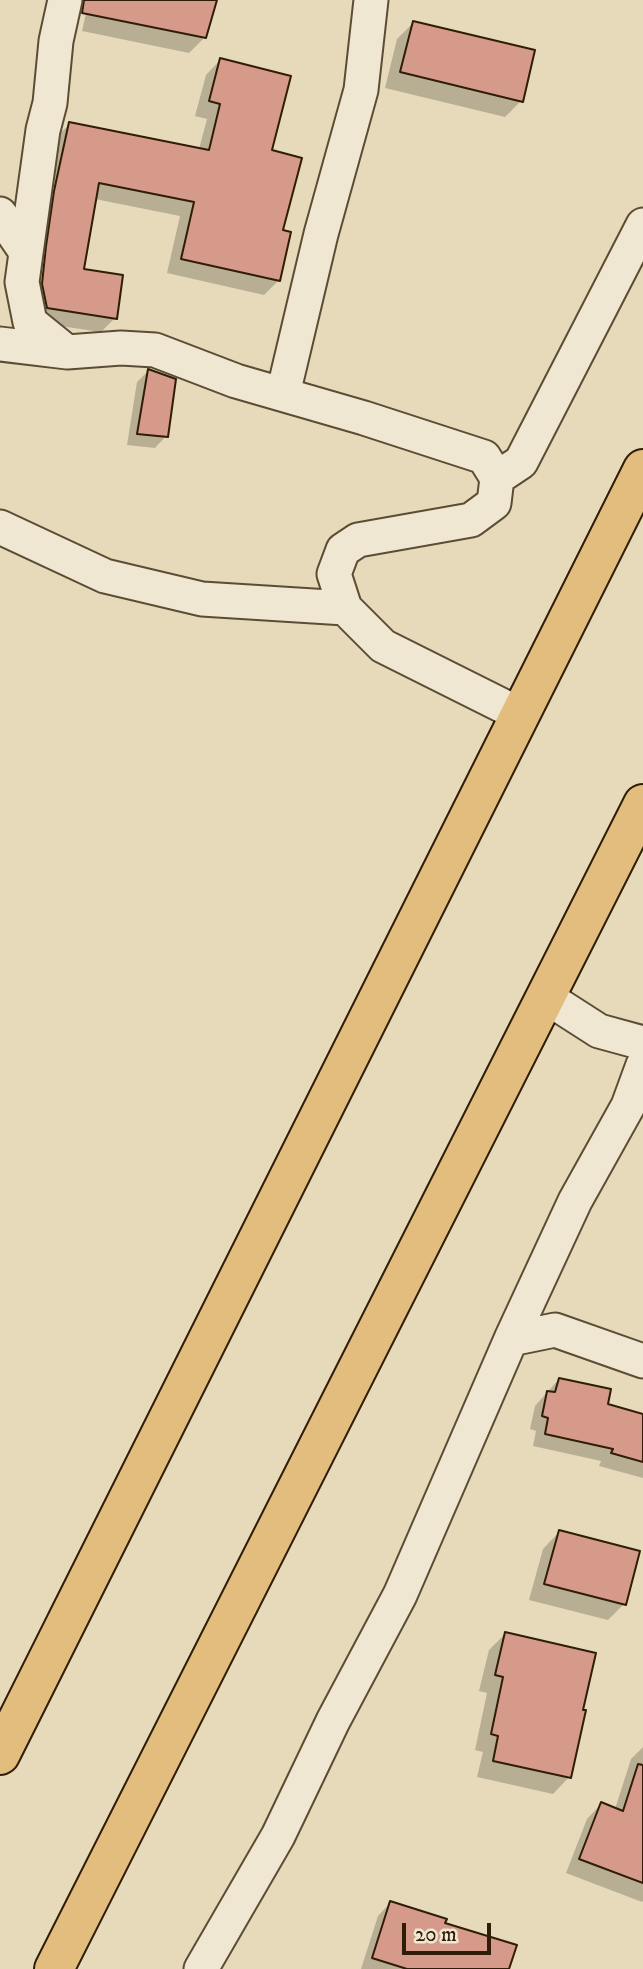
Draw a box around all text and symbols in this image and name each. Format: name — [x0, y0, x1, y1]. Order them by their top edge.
scale bar — [405, 1910, 494, 1954]
text: 20 m — [415, 1922, 457, 1948]

